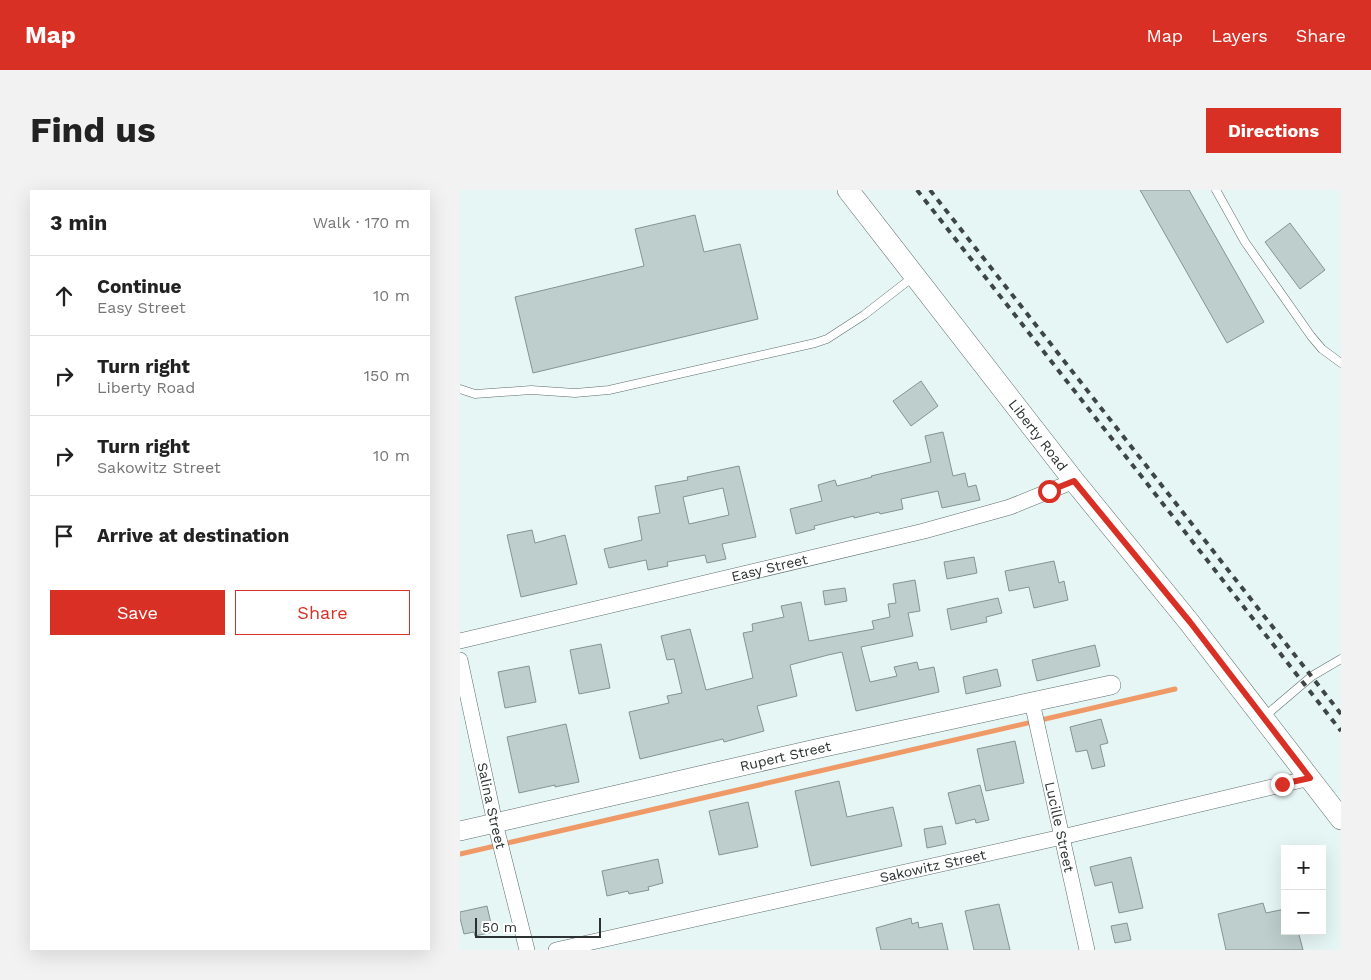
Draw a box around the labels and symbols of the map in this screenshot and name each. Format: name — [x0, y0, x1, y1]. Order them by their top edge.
street label: Liberty Road — [1005, 396, 1071, 474]
route start — [1038, 480, 1061, 503]
street label: Easy Street — [730, 551, 809, 584]
street label: Rupert Street — [738, 738, 833, 774]
street label: Salina Street — [474, 761, 509, 851]
route end — [1271, 773, 1294, 796]
street label: Lucille Street — [1042, 780, 1078, 874]
street label: Sakowitz Street — [878, 846, 988, 885]
scale bar — [475, 915, 601, 938]

